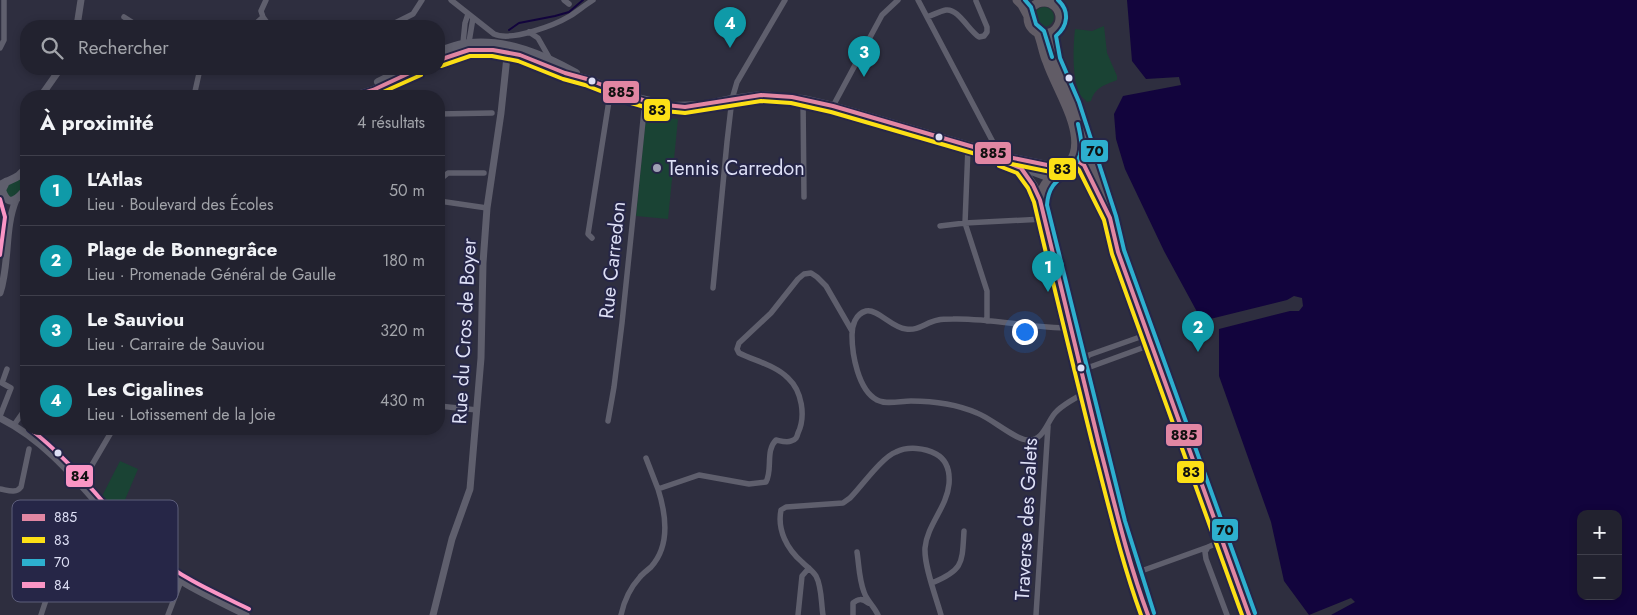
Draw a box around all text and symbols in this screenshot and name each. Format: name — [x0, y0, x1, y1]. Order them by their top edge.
pin: 4 — [714, 7, 746, 48]
search box — [20, 20, 445, 75]
icon: search — [38, 34, 66, 62]
text: Rechercher — [78, 34, 169, 61]
pin: 3 — [848, 36, 880, 77]
unlabelled marker — [1064, 73, 1074, 83]
unlabelled marker — [587, 76, 597, 86]
line badge: 885 — [602, 80, 640, 104]
text: 885 — [608, 82, 634, 102]
line badge: 83 — [643, 98, 671, 122]
text: 83 — [648, 100, 666, 120]
text: À proximité — [40, 108, 154, 138]
text: 4 résultats — [357, 111, 425, 134]
unlabelled marker — [934, 132, 944, 142]
line badge: 70 — [1080, 139, 1109, 163]
line badge: 885 — [974, 141, 1012, 165]
text: 70 — [1086, 141, 1104, 161]
text: 885 — [980, 143, 1006, 163]
place label: Tennis Carredon — [667, 154, 805, 183]
line badge: 83 — [1048, 157, 1077, 181]
text: 83 — [1053, 159, 1071, 179]
marker: Tennis Carredon — [651, 162, 663, 174]
text: L'Atlas — [87, 166, 142, 193]
text: 1 — [52, 179, 60, 202]
text: 50 m — [389, 179, 425, 202]
text: Lieu · Boulevard des Écoles — [87, 193, 273, 216]
street label: Rue Carredon — [592, 200, 633, 320]
text: Plage de Bonnegrâce — [87, 236, 277, 263]
street label: Rue du Cros de Boyer — [445, 237, 484, 425]
text: 2 — [51, 249, 61, 272]
text: 180 m — [382, 249, 425, 272]
pin: 1 — [1032, 251, 1064, 292]
text: Lieu · Promenade Général de Gaulle — [87, 263, 336, 286]
text: Le Sauviou — [87, 306, 184, 333]
pin: 2 — [1182, 311, 1214, 352]
text: 3 — [51, 319, 61, 342]
text: 320 m — [380, 319, 425, 342]
your location — [1012, 319, 1038, 345]
text: Lieu · Carraire de Sauviou — [87, 333, 265, 356]
unlabelled marker — [1076, 363, 1086, 373]
text: Les Cigalines — [87, 376, 204, 403]
text: 4 — [50, 389, 62, 412]
text: 430 m — [380, 389, 425, 412]
text: Lieu · Lotissement de la Joie — [87, 403, 276, 426]
line badge: 885 — [1165, 423, 1203, 447]
text: 885 — [1171, 425, 1197, 445]
street label: Traverse des Galets — [1008, 437, 1045, 601]
unlabelled marker — [53, 448, 63, 458]
line badge: 83 — [1176, 460, 1205, 484]
text: 83 — [1182, 462, 1200, 482]
line badge: 84 — [65, 464, 94, 488]
text: 84 — [71, 466, 89, 486]
legend — [12, 500, 178, 602]
text: 885 — [54, 507, 77, 527]
map controls — [1577, 510, 1622, 600]
button: + — [1577, 510, 1622, 555]
line badge: 70 — [1211, 518, 1239, 542]
text: 70 — [1216, 520, 1234, 540]
text: 83 — [54, 530, 70, 550]
text: 70 — [54, 552, 70, 572]
button: − — [1577, 555, 1622, 600]
text: 84 — [54, 575, 70, 595]

